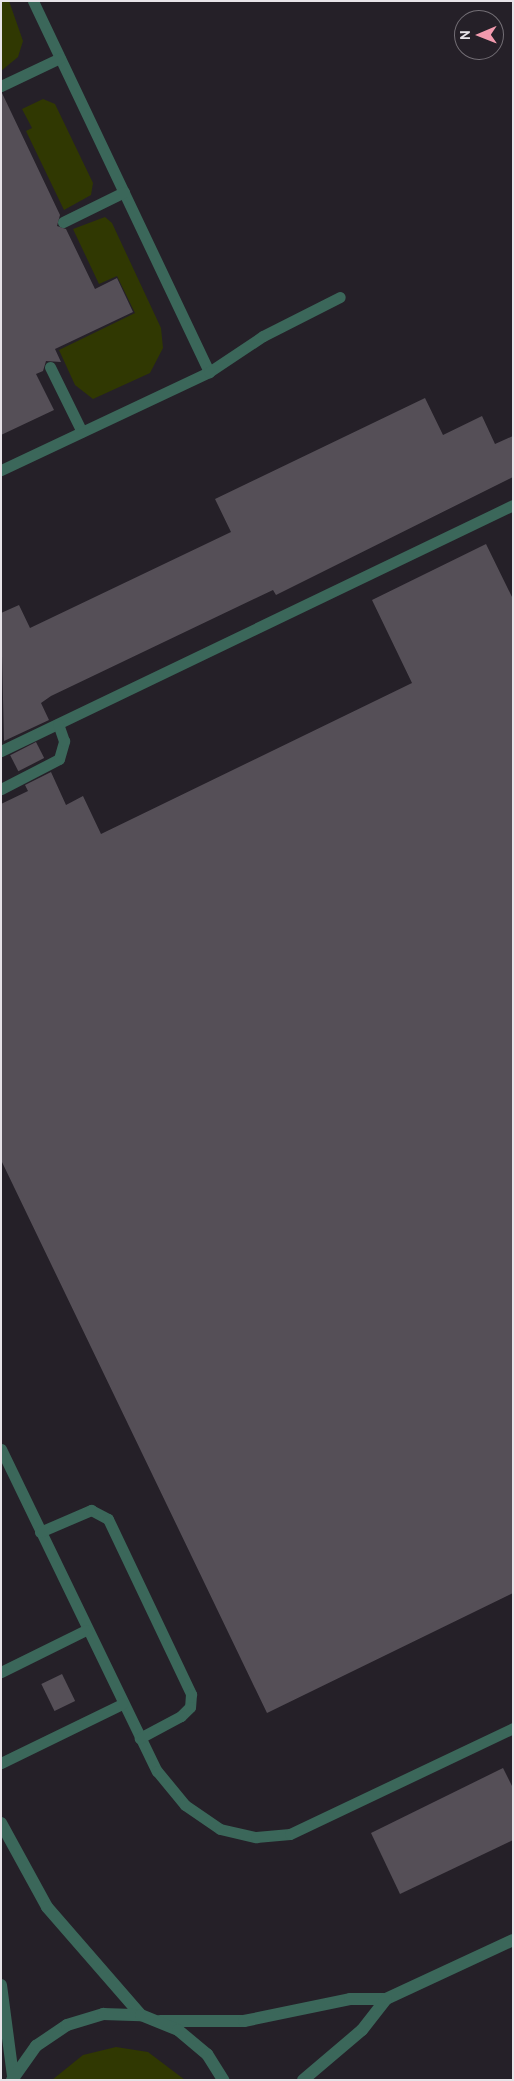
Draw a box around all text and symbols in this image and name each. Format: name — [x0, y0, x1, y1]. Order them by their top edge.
north arrow — [454, 10, 504, 60]
text: N — [456, 30, 474, 40]

